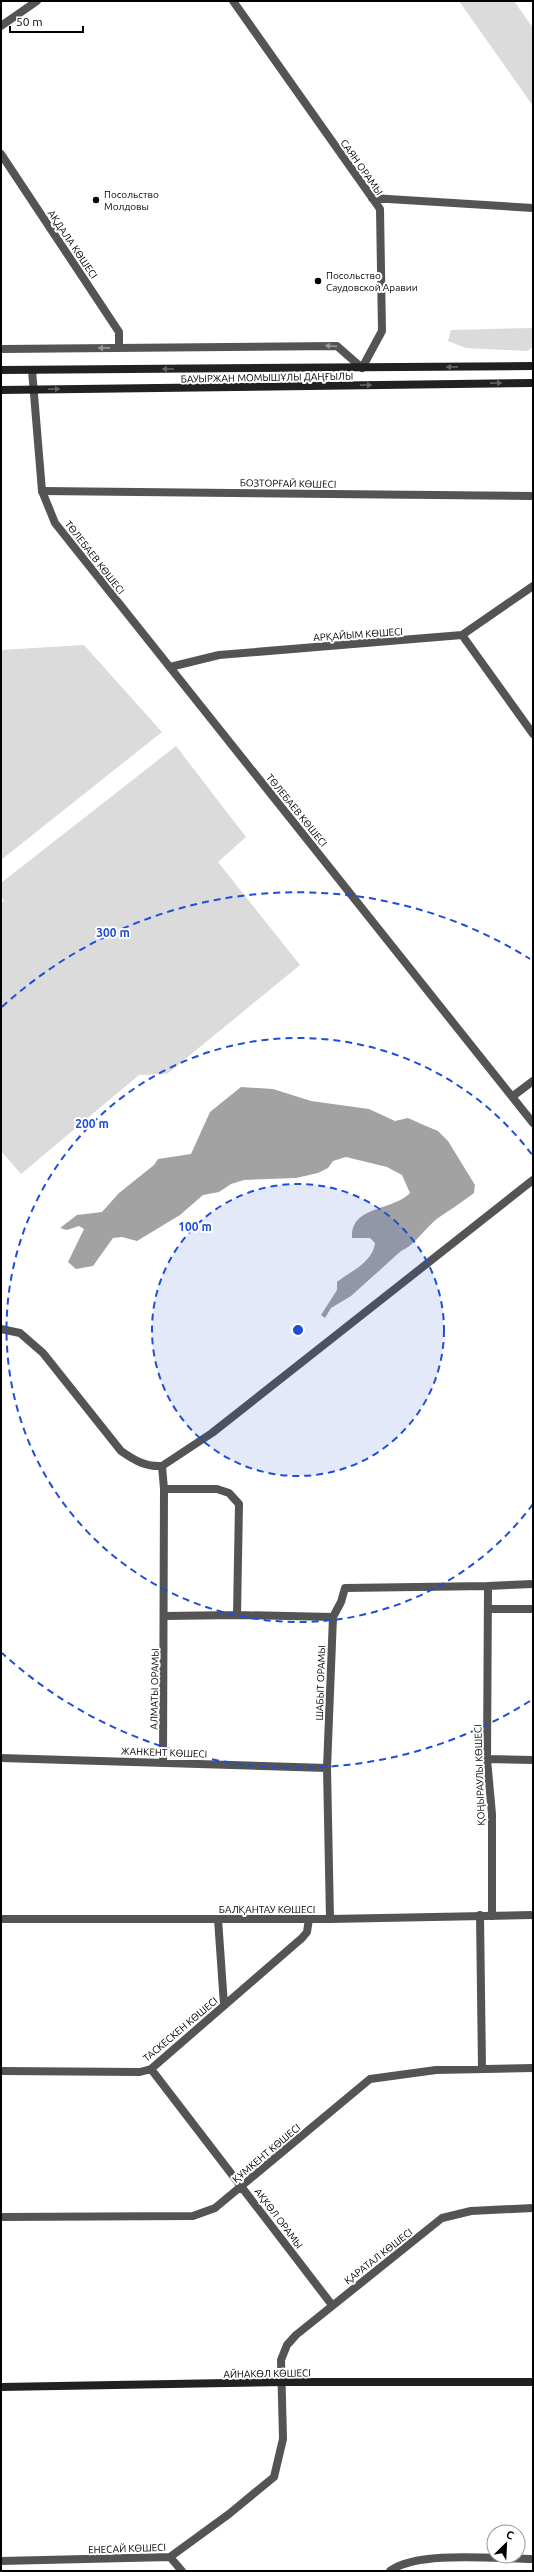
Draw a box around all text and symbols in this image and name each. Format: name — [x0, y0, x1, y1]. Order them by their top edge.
scale bar — [10, 8, 83, 34]
text: 50 m — [16, 15, 43, 28]
street label: САЯН ОРАМЫ — [338, 137, 385, 197]
place label: Посольство Молдовы — [104, 189, 159, 212]
marker: Посольство Молдовы — [91, 195, 101, 205]
street label: АҚДАЛА КӨШЕСІ — [46, 208, 100, 281]
place label: Посольство Саудовской Аравии — [326, 270, 418, 293]
marker: Посольство Саудовской Аравии — [313, 276, 323, 286]
one-way arrow — [325, 343, 338, 350]
one-way arrow — [97, 345, 110, 351]
one-way arrow — [445, 364, 458, 370]
one-way arrow — [161, 366, 174, 372]
street label: БАУЫРЖАН МОМЫШҰЛЫ ДАҢҒЫЛЫ — [181, 370, 353, 385]
one-way arrow — [490, 380, 503, 386]
one-way arrow — [360, 382, 372, 389]
one-way arrow — [48, 386, 61, 392]
street label: БОЗТОРҒАЙ КӨШЕСІ — [240, 477, 336, 490]
street label: ТӨЛЕБАЕВ КӨШЕСІ — [63, 518, 127, 596]
street label: АРҚАЙЫМ КӨШЕСІ — [313, 626, 403, 643]
street label: ТӨЛЕБАЕВ КӨШЕСІ — [264, 772, 329, 849]
text: 300 m — [96, 926, 130, 939]
text: 200 m — [75, 1117, 109, 1130]
text: 100 m — [178, 1220, 212, 1233]
centre of rings — [291, 1323, 305, 1337]
street label: ШАБЫТ ОРАМЫ — [314, 1645, 327, 1721]
street label: АЛМАТЫ ОРАМЫ — [148, 1648, 161, 1730]
street label: ҚОҢЫРАУЛЫ КӨШЕСІ — [472, 1724, 487, 1826]
street label: ЖАНКЕНТ КӨШЕСІ — [121, 1745, 207, 1760]
street label: БАЛҚАНТАУ КӨШЕСІ — [219, 1904, 315, 1915]
street label: ТАСКЕСКЕН КӨШЕСІ — [141, 1995, 220, 2064]
street label: ҚҰМКЕНТ КӨШЕСІ — [230, 2122, 302, 2185]
street label: АҚКӨЛ ОРАМЫ — [252, 2186, 305, 2251]
street label: ҚАРАТАЛ КӨШЕСІ — [342, 2226, 415, 2286]
street label: АЙНАКӨЛ КӨШЕСІ — [223, 2367, 311, 2380]
north arrow — [486, 2524, 526, 2564]
text: С — [504, 2528, 516, 2542]
street label: ЕНЕСАЙ КӨШЕСІ — [88, 2542, 166, 2555]

